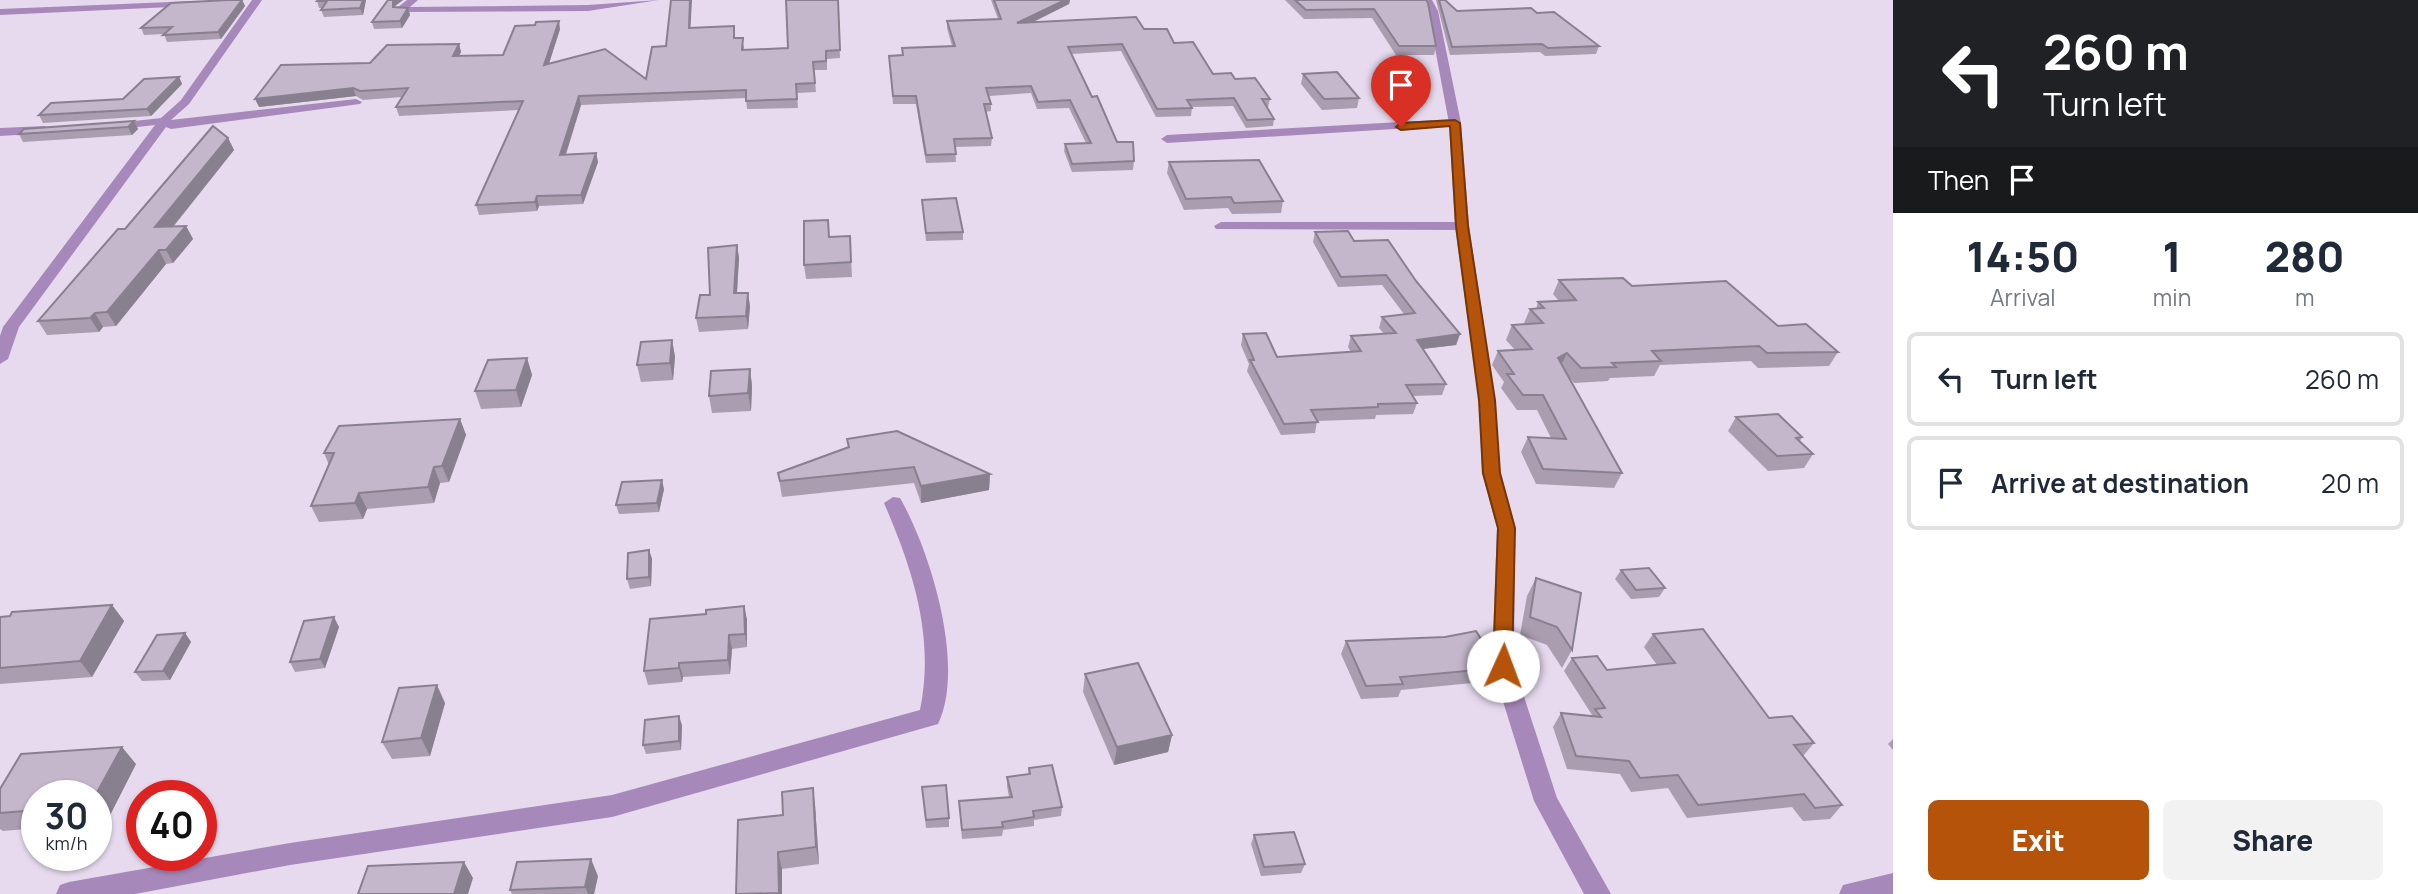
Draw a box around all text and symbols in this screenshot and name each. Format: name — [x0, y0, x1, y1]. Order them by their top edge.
text: 260 m — [2043, 18, 2189, 85]
icon: left — [1928, 28, 2019, 119]
pin — [1371, 55, 1431, 127]
icon: arrive — [1382, 66, 1420, 104]
text: Turn left — [2043, 82, 2167, 126]
icon: arrive — [2003, 161, 2041, 199]
text: Then — [1928, 162, 1989, 198]
text: 14:50 — [1966, 227, 2079, 285]
text: 1 — [2163, 227, 2182, 285]
text: 280 — [2265, 227, 2345, 285]
text: Arrival — [1990, 281, 2056, 313]
text: min — [2153, 281, 2191, 313]
text: m — [2295, 281, 2314, 313]
icon: left — [1932, 360, 1970, 398]
text: Turn left — [1991, 361, 2098, 397]
text: 260 m — [2305, 361, 2379, 397]
icon: arrive — [1932, 464, 1970, 502]
text: Arrive at destination — [1991, 465, 2249, 501]
text: 20 m — [2321, 465, 2379, 501]
position arrow — [1466, 629, 1540, 703]
speed limit sign: 40 — [126, 780, 217, 871]
text: 30 — [45, 792, 88, 840]
button: Exit — [1928, 800, 2149, 880]
button: Share — [2163, 800, 2383, 880]
text: km/h — [46, 831, 87, 855]

